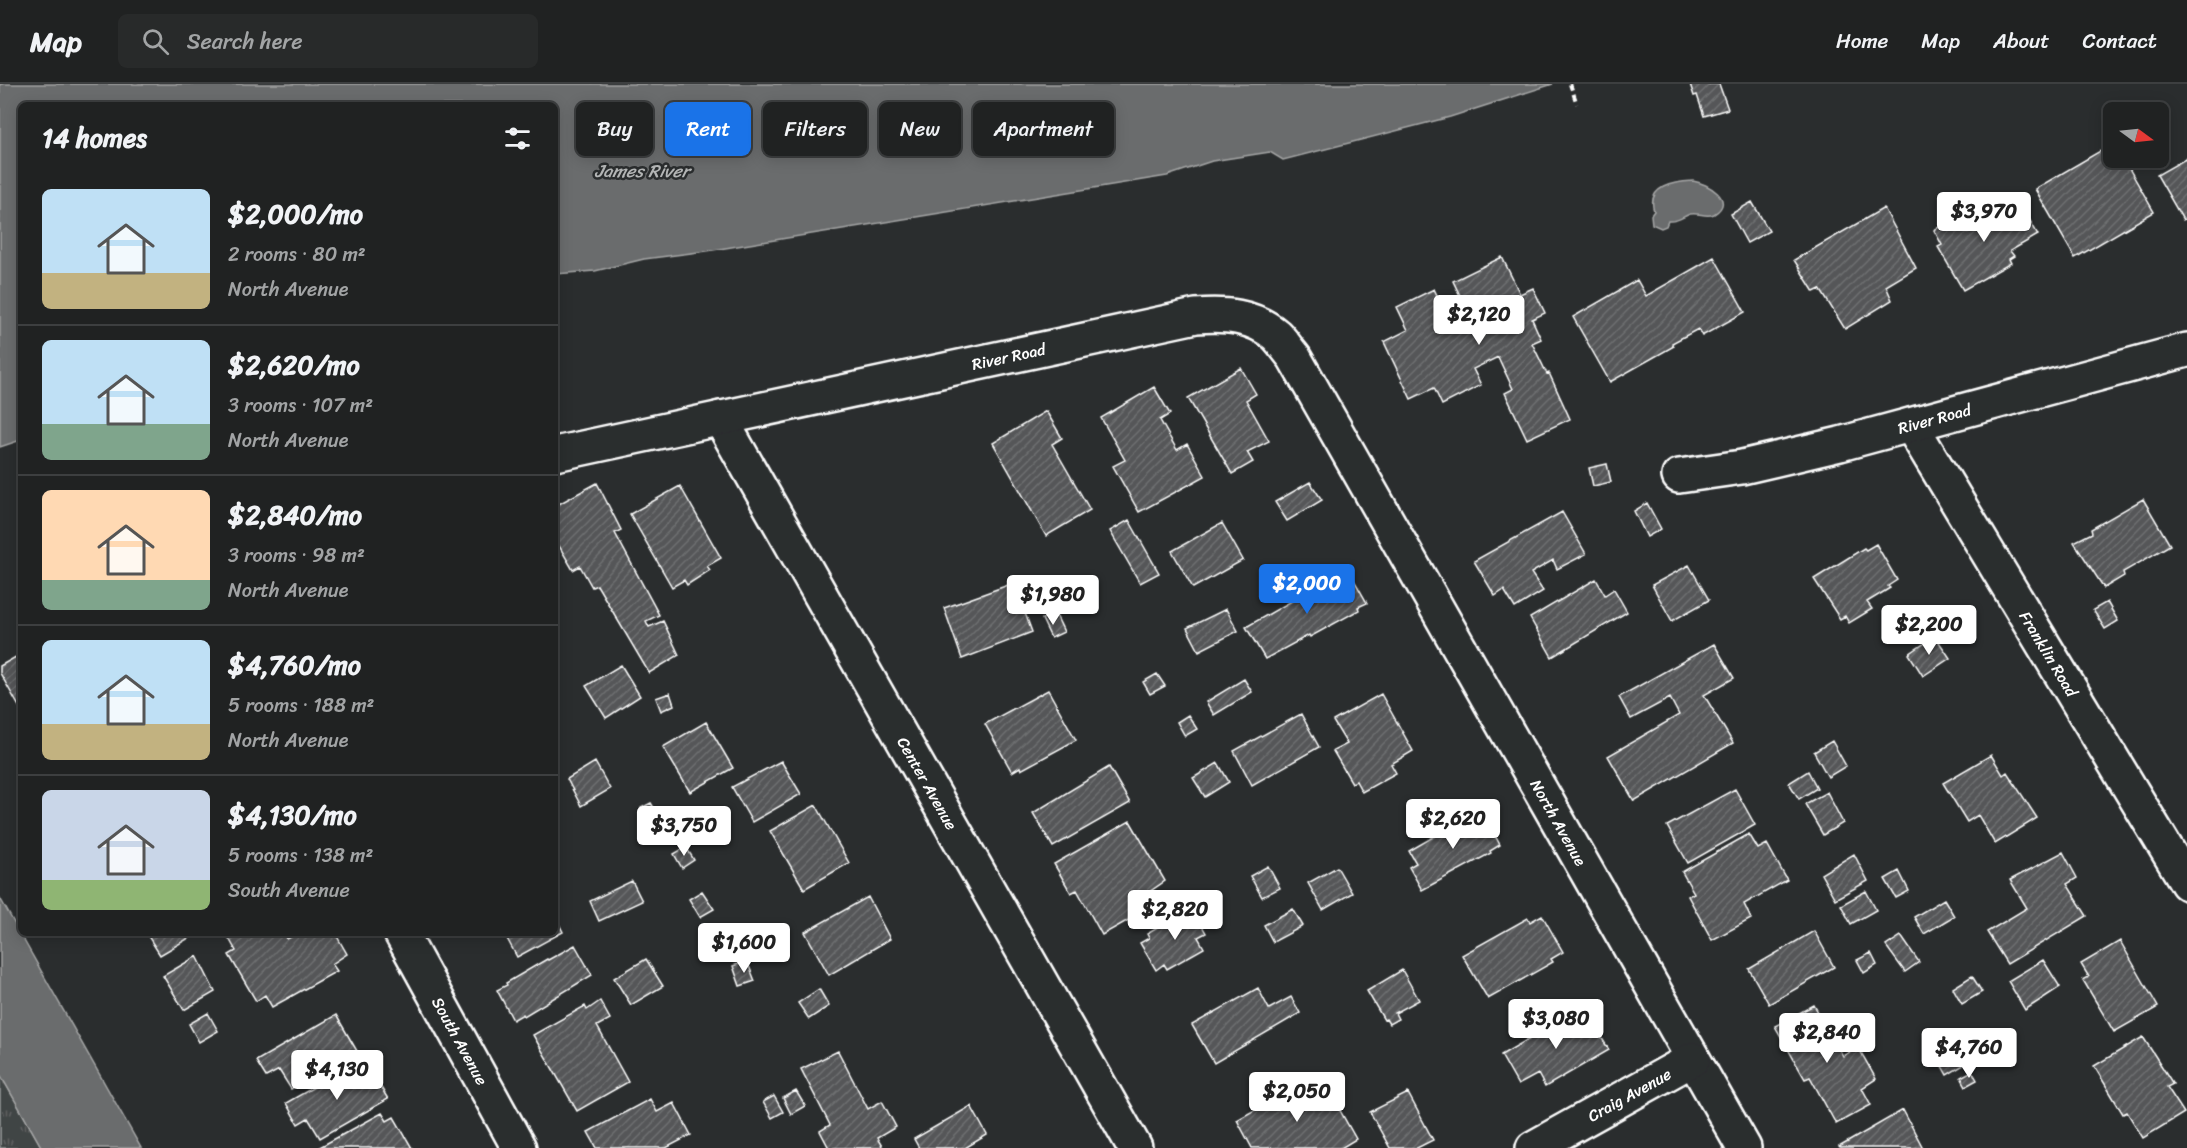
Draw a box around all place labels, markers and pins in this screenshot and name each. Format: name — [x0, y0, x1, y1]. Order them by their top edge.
pin: $3,970 — [1935, 192, 2033, 243]
pin: $2,120 — [1430, 295, 1528, 346]
pin: $2,000 — [1258, 564, 1356, 615]
pin: $1,980 — [1004, 575, 1102, 626]
pin: $2,200 — [1880, 605, 1978, 656]
pin: $2,620 — [1404, 799, 1502, 850]
pin: $3,750 — [635, 806, 733, 857]
pin: $2,820 — [1126, 890, 1224, 941]
pin: $1,600 — [695, 923, 793, 974]
pin: $3,080 — [1507, 999, 1605, 1050]
pin: $2,840 — [1778, 1013, 1876, 1064]
pin: $4,760 — [1920, 1028, 2018, 1079]
pin: $4,130 — [288, 1050, 386, 1101]
pin: $2,050 — [1248, 1072, 1346, 1123]

